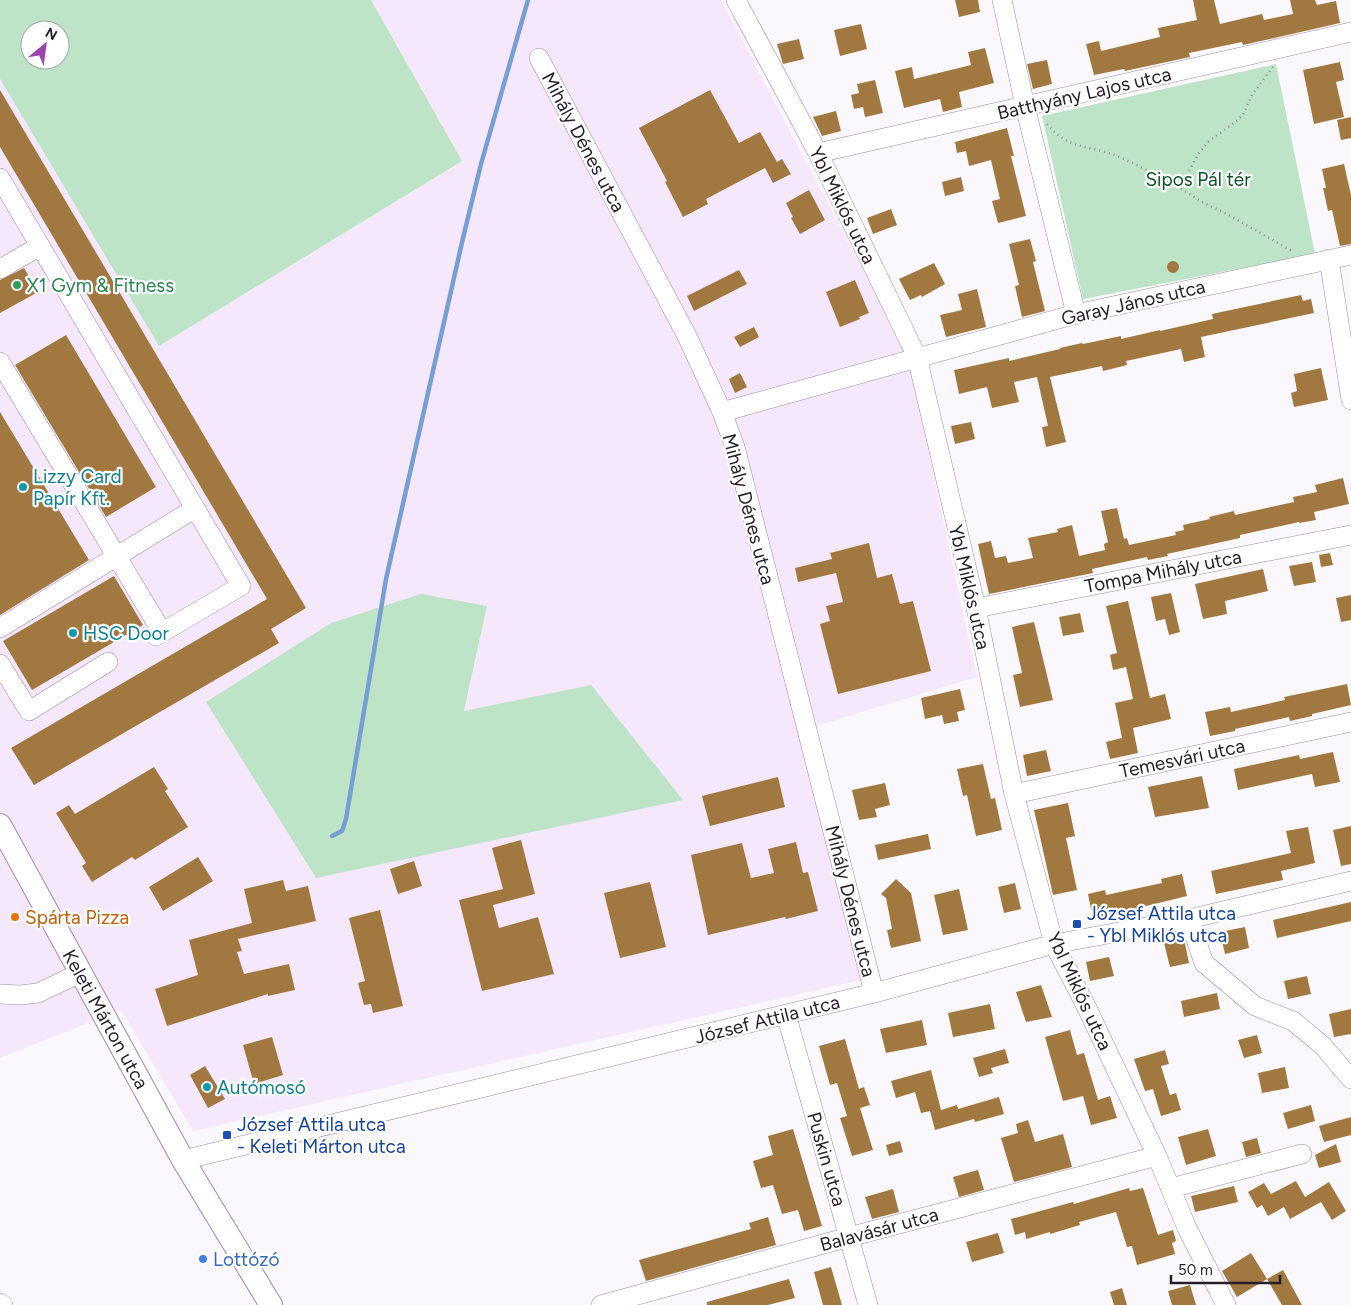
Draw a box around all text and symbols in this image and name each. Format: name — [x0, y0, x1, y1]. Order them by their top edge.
north arrow — [20, 20, 70, 70]
text: N — [42, 24, 60, 44]
street label: Batthyány Lajos utca — [995, 62, 1173, 125]
street label: Mihály Dénes utca — [537, 68, 630, 216]
street label: Ybl Miklós utca — [804, 143, 881, 268]
park label: Sipos Pál tér — [1145, 168, 1251, 191]
place label: X1 Gym & Fitness — [27, 274, 174, 297]
street label: Garay János utca — [1059, 275, 1207, 330]
marker: X1 Gym & Fitness — [11, 279, 23, 291]
street label: Mihály Dénes utca — [717, 431, 780, 587]
place label: Lizzy Card Papír Kft. — [33, 465, 122, 510]
marker: Lizzy Card Papír Kft. — [17, 481, 29, 493]
street label: Ybl Miklós utca — [944, 522, 995, 652]
street label: Tompa Mihály utca — [1083, 545, 1244, 598]
place label: HSC Door — [83, 622, 169, 645]
marker: HSC Door — [67, 627, 79, 639]
street label: Temesvári utca — [1117, 734, 1247, 783]
street label: Mihály Dénes utca — [821, 823, 880, 979]
place label: József Attila utca - Ybl Miklós utca — [1087, 902, 1236, 947]
place label: Spárta Pizza — [25, 906, 129, 929]
marker: Spárta Pizza — [9, 911, 21, 923]
marker: József Attila utca - Ybl Miklós utca — [1071, 918, 1083, 930]
street label: Ybl Miklós utca — [1042, 929, 1117, 1054]
street label: Keleti Márton utca — [58, 945, 153, 1093]
street label: József Attila utca — [692, 990, 842, 1049]
place label: Autómosó — [217, 1076, 306, 1099]
marker: Autómosó — [201, 1081, 213, 1093]
street label: Puskin utca — [802, 1109, 851, 1209]
place label: József Attila utca - Keleti Márton utca — [237, 1113, 406, 1158]
marker: József Attila utca - Keleti Márton utca — [221, 1129, 233, 1141]
street label: Balavásár utca — [817, 1203, 941, 1256]
place label: Lottózó — [213, 1248, 280, 1271]
scale bar — [1171, 1252, 1280, 1284]
marker: Lottózó — [197, 1253, 209, 1265]
text: 50 m — [1178, 1261, 1213, 1279]

